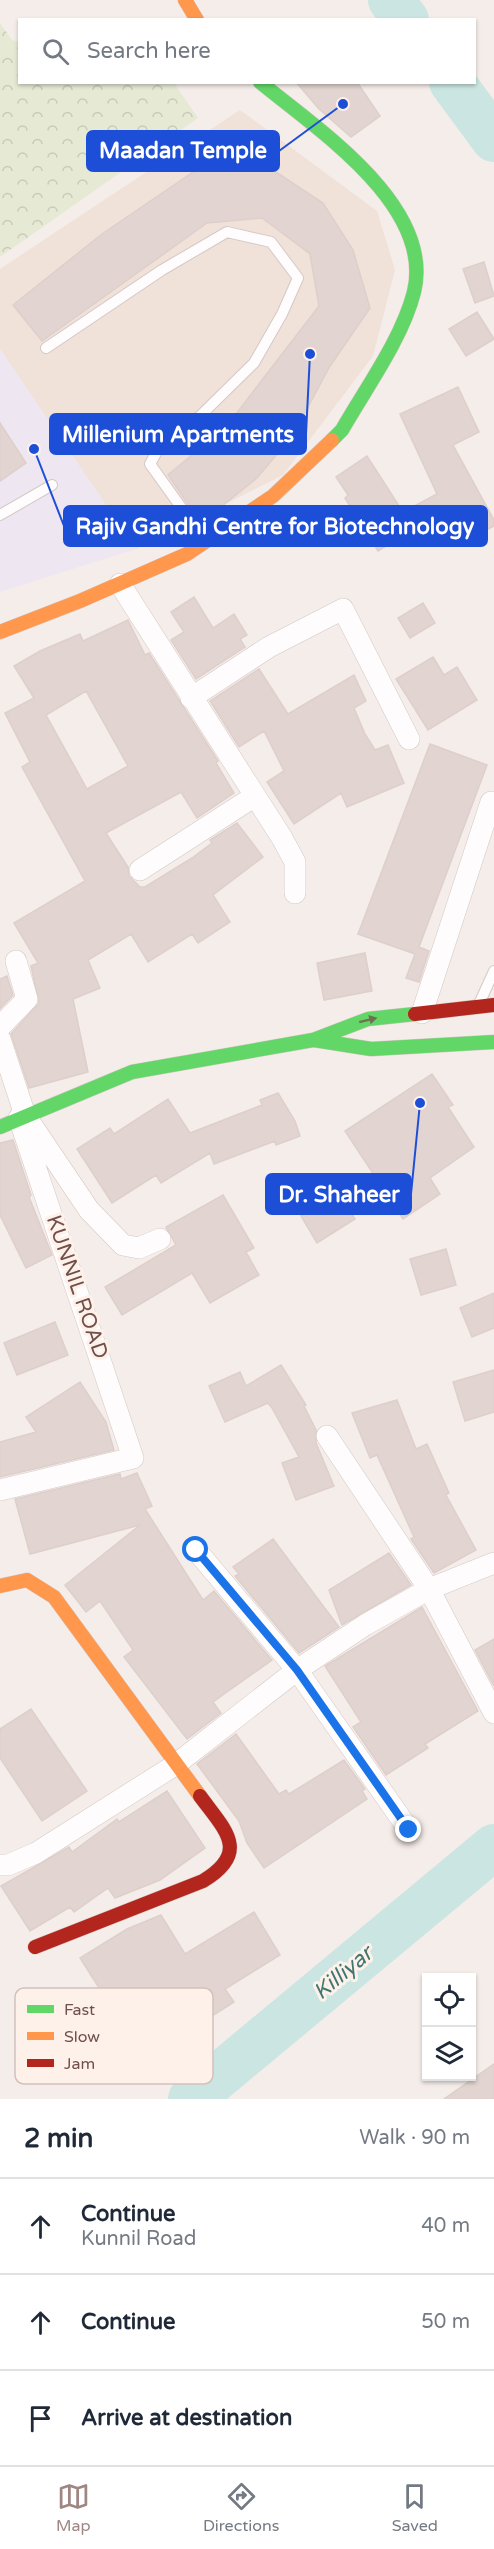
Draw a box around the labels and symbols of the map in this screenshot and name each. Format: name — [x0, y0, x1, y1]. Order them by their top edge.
callout: Maadan Temple — [87, 131, 279, 171]
text: Maadan Temple — [99, 138, 267, 164]
callout: Millenium Apartments — [50, 414, 306, 454]
text: Millenium Apartments — [62, 422, 295, 448]
callout: Rajiv Gandhi Centre for Biotechnology — [64, 506, 487, 546]
text: Rajiv Gandhi Centre for Biotechnology — [76, 514, 475, 540]
one-way arrow — [359, 1015, 377, 1024]
callout: Dr. Shaheer — [266, 1174, 411, 1214]
text: Dr. Shaheer — [278, 1182, 400, 1208]
street label: KUNNIL ROAD — [41, 1212, 113, 1362]
route start — [182, 1536, 208, 1562]
route end — [395, 1816, 421, 1842]
water label: Killiyar — [308, 1939, 380, 2005]
legend — [15, 1988, 213, 2084]
text: Fast — [64, 2000, 95, 2020]
text: Slow — [64, 2027, 100, 2047]
text: Jam — [64, 2054, 95, 2074]

